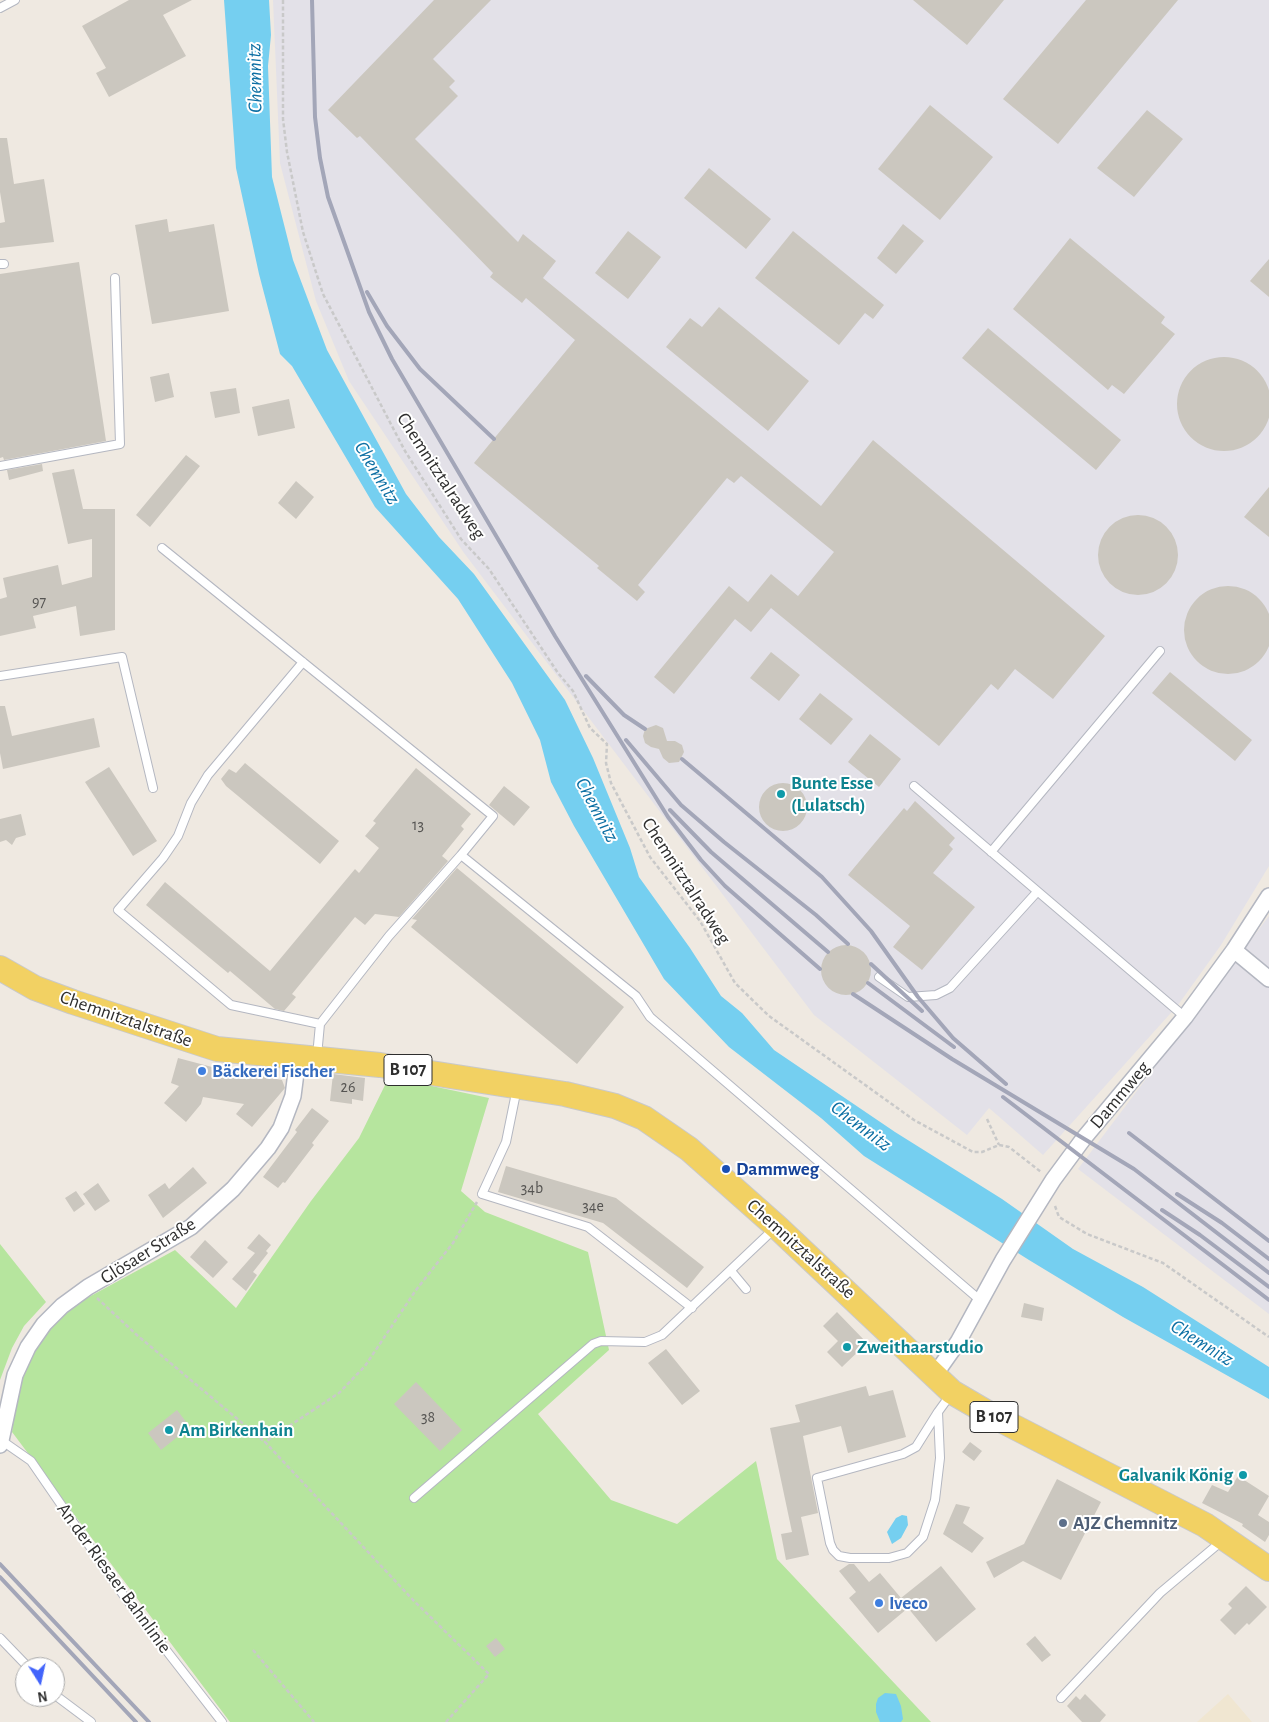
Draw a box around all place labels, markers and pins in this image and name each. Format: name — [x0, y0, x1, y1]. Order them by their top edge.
place label: Bunte Esse (Lulatsch) — [791, 772, 873, 816]
marker: Bunte Esse (Lulatsch) — [775, 788, 787, 800]
place label: Bäckerei Fischer — [212, 1060, 335, 1082]
marker: Bäckerei Fischer — [196, 1065, 208, 1077]
place label: Dammweg — [736, 1158, 819, 1180]
marker: Dammweg — [720, 1163, 732, 1175]
place label: Zweithaarstudio — [857, 1336, 983, 1358]
marker: Zweithaarstudio — [841, 1341, 853, 1353]
place label: Am Birkenhain — [179, 1419, 293, 1441]
marker: Am Birkenhain — [163, 1424, 175, 1436]
place label: Galvanik König — [1119, 1464, 1233, 1486]
marker: Galvanik König — [1237, 1469, 1249, 1481]
place label: AJZ Chemnitz — [1073, 1512, 1177, 1534]
marker: AJZ Chemnitz — [1057, 1517, 1069, 1529]
place label: Iveco — [889, 1592, 928, 1614]
marker: Iveco — [873, 1597, 885, 1609]

